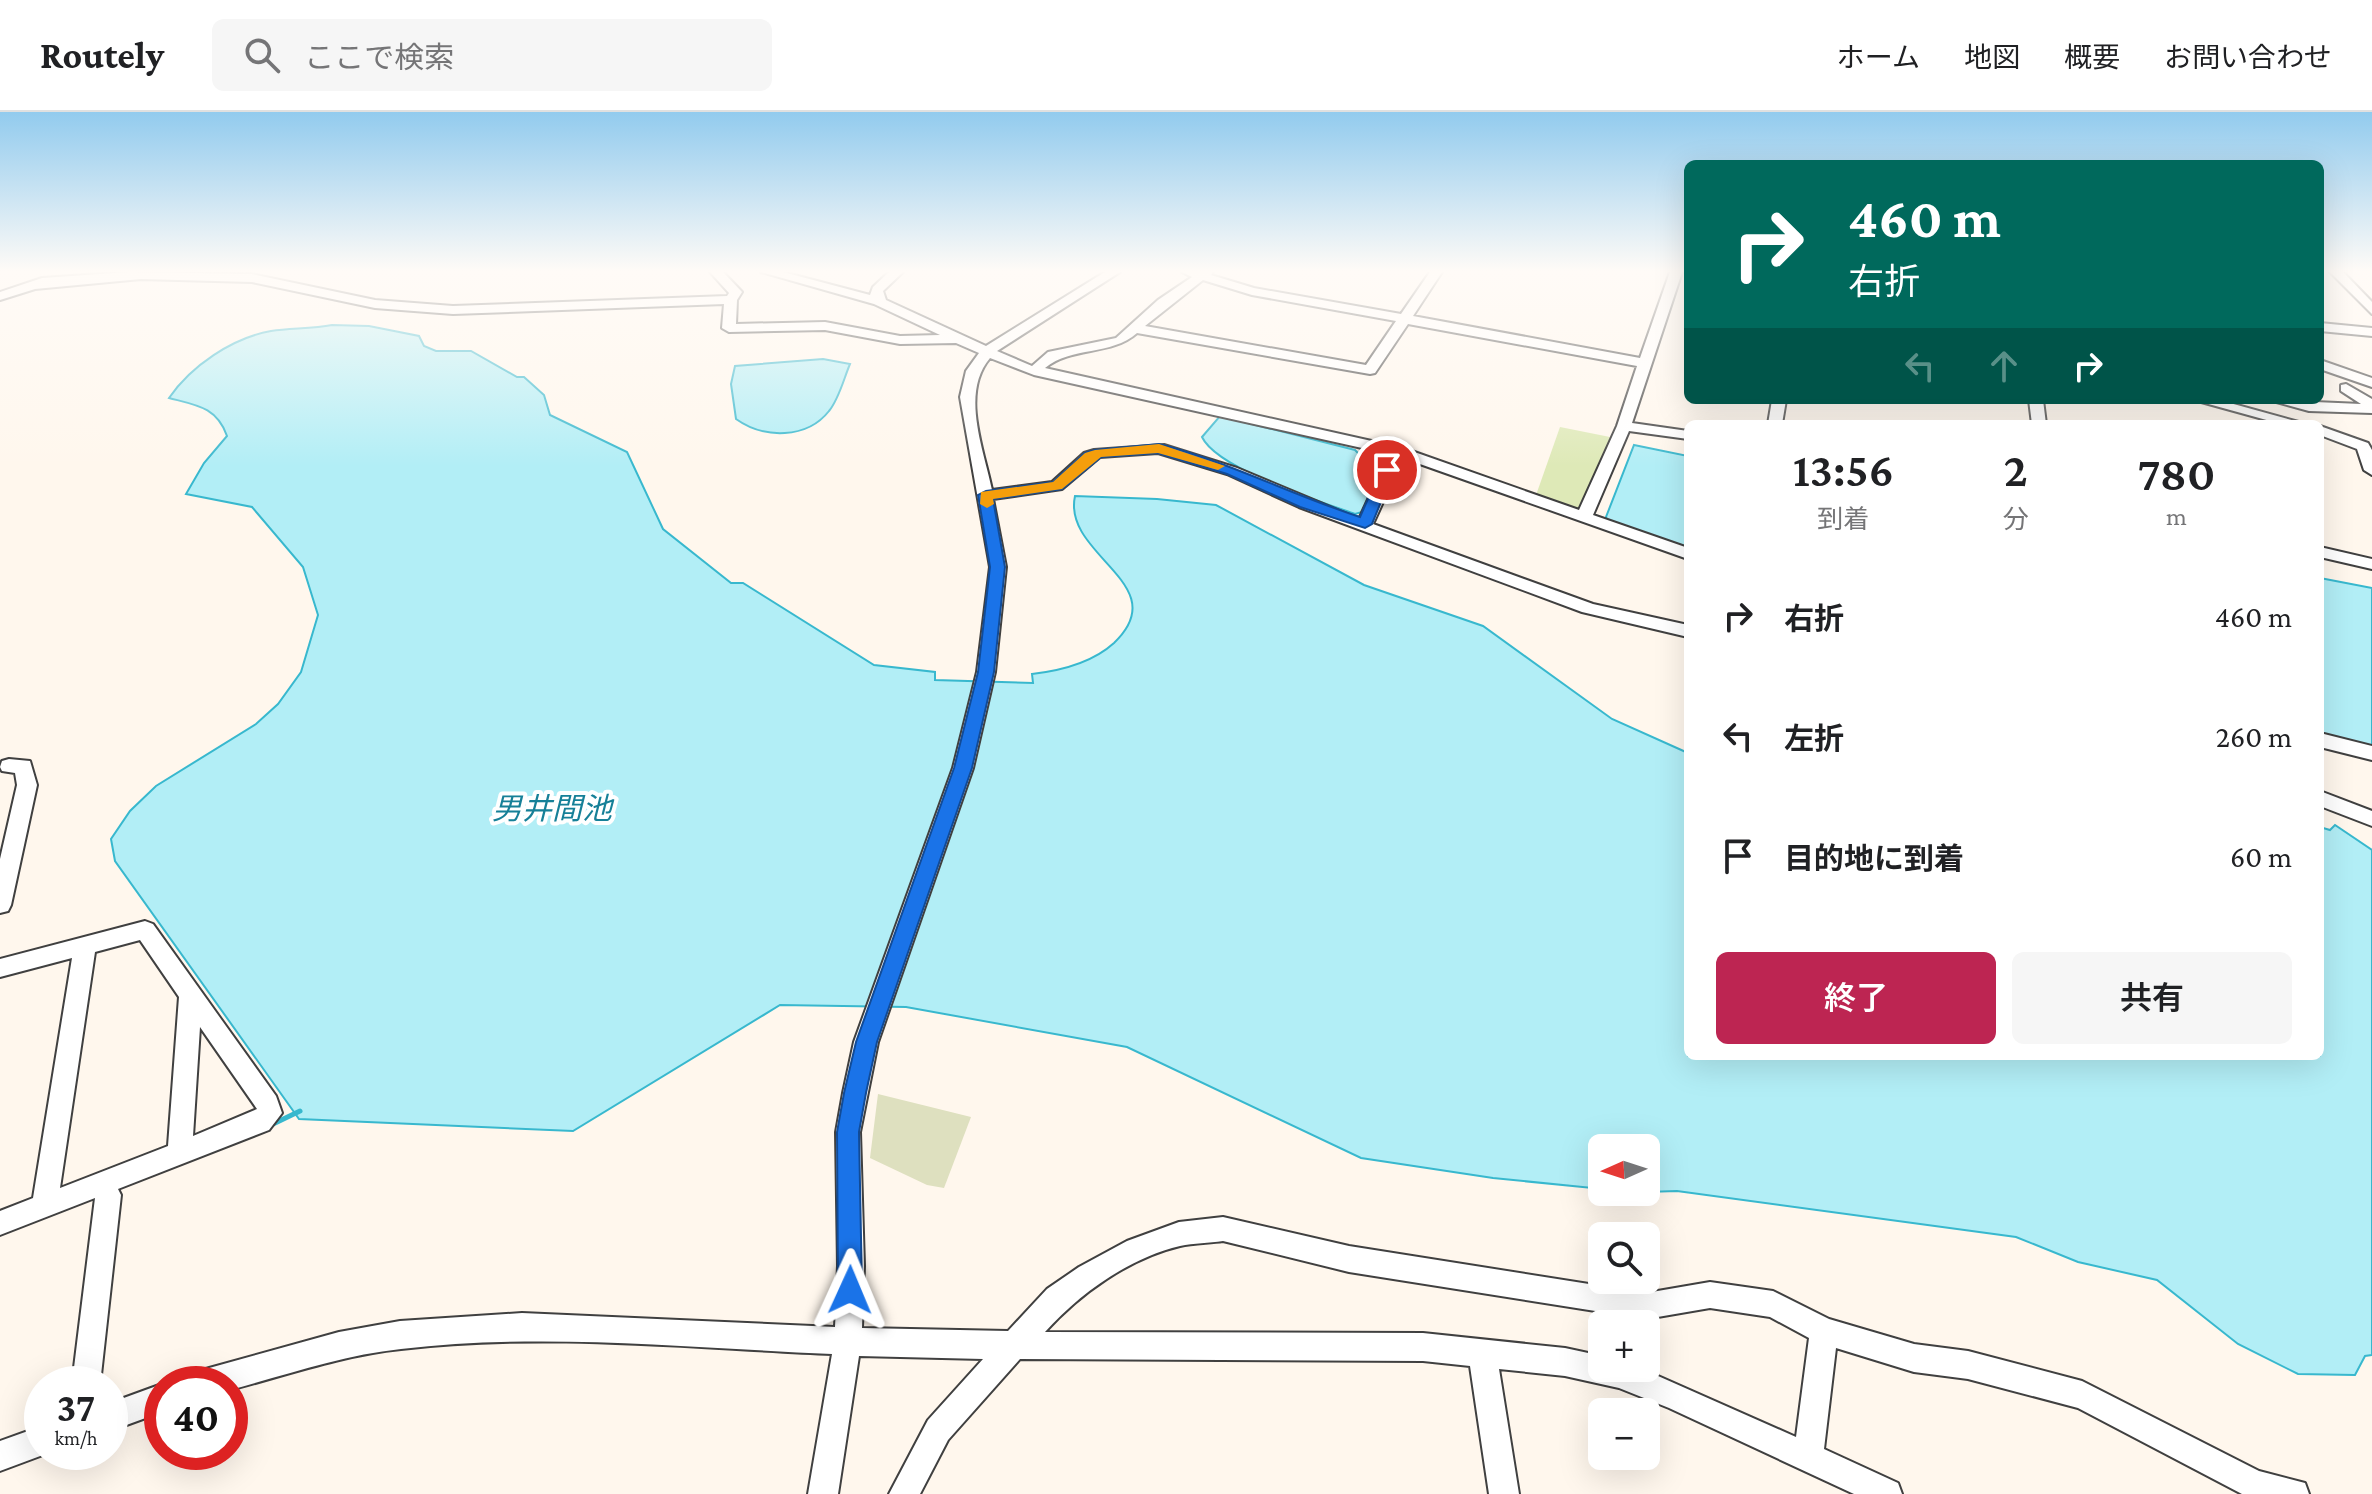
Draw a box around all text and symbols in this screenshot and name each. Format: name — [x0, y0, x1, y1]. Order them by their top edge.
search box — [212, 19, 772, 91]
icon: search — [240, 33, 284, 77]
text: Routely — [40, 34, 164, 76]
text: ここで検索 — [304, 41, 454, 74]
text: ホーム — [1837, 42, 1920, 73]
text: 地図 — [1964, 42, 2020, 73]
text: 概要 — [2064, 42, 2120, 73]
text: お問い合わせ — [2164, 42, 2332, 73]
text: 460 m — [1848, 187, 2001, 249]
icon: right — [1716, 192, 1820, 296]
text: 右折 — [1848, 262, 1920, 302]
icon: left — [1898, 344, 1942, 388]
icon: ahead — [1982, 344, 2026, 388]
icon: right — [2066, 344, 2110, 388]
pin — [1353, 436, 1421, 504]
text: 13:56 — [1793, 443, 1894, 496]
text: 2 — [2004, 443, 2028, 496]
text: 780 — [2137, 447, 2215, 500]
icon: arrive — [1365, 448, 1409, 492]
text: m — [2166, 502, 2187, 531]
text: 到着 — [1817, 505, 1869, 534]
text: 分 — [2003, 505, 2029, 534]
icon: right — [1716, 594, 1760, 638]
text: 460 m — [2215, 600, 2292, 633]
text: 右折 — [1784, 602, 1844, 635]
icon: left — [1716, 714, 1760, 758]
text: 260 m — [2216, 720, 2292, 753]
text: 左折 — [1784, 722, 1844, 755]
water label: 男井間池 — [492, 792, 615, 825]
icon: arrive — [1716, 834, 1760, 878]
text: 60 m — [2230, 840, 2292, 873]
text: 目的地に到着 — [1784, 842, 1964, 875]
button: 終了 — [1716, 952, 1996, 1044]
button: 共有 — [2012, 952, 2292, 1044]
north arrow — [1588, 1134, 1660, 1206]
map controls — [1588, 1134, 1660, 1470]
button: search — [1588, 1222, 1660, 1294]
position arrow — [808, 1248, 892, 1332]
button: + — [1588, 1310, 1660, 1382]
speed limit sign: 40 — [144, 1366, 248, 1470]
text: 37 — [57, 1385, 95, 1430]
button: − — [1588, 1398, 1660, 1470]
text: km/h — [54, 1427, 98, 1449]

